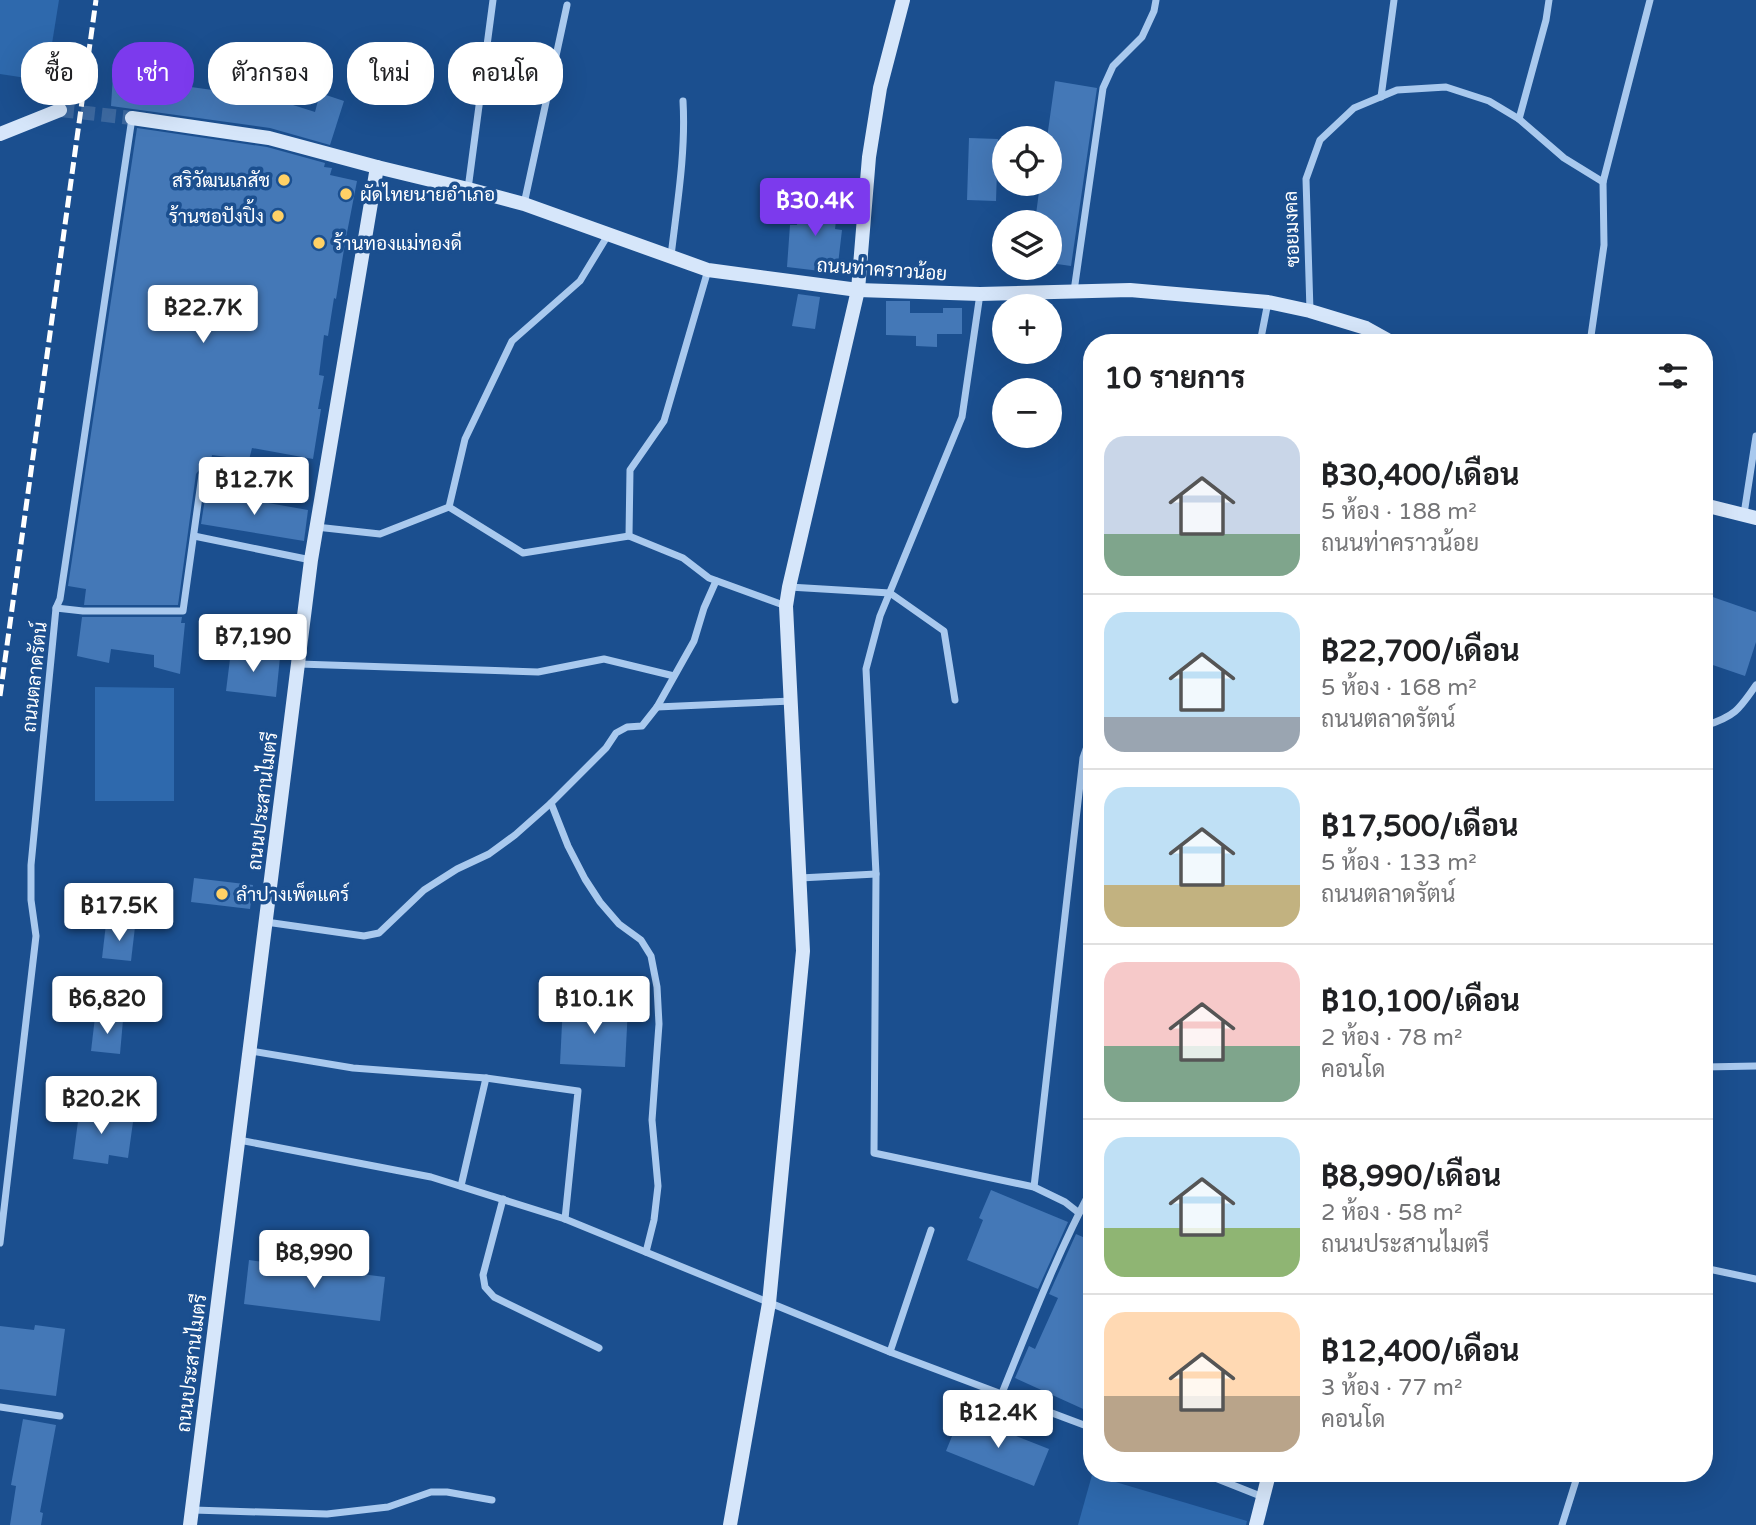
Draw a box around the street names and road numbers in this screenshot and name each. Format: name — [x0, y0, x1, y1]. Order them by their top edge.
street label: ซอยมงคล — [1280, 190, 1304, 268]
street label: ถนนท่าคราวน้อย — [816, 253, 948, 286]
street label: ถนนตลาดรัตน์ — [16, 621, 52, 733]
street label: ถนนประสานไมตรี — [242, 730, 282, 872]
street label: ถนนประสานไมตรี — [171, 1292, 211, 1434]

